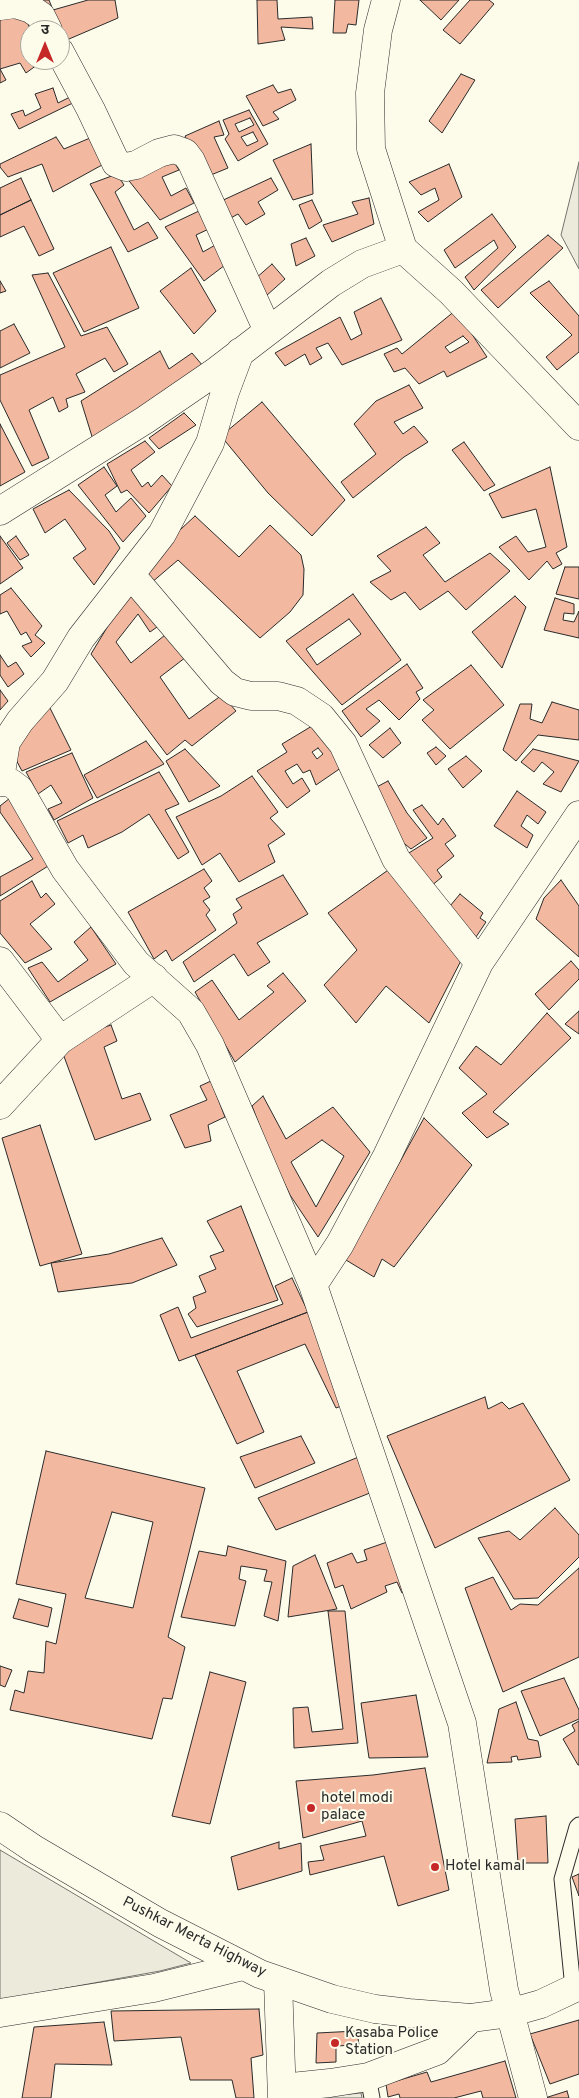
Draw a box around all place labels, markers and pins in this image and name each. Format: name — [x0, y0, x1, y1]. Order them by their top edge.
place label: hotel modi palace — [321, 1790, 393, 1825]
marker: hotel modi palace — [305, 1802, 317, 1814]
place label: Hotel kamal — [445, 1858, 525, 1876]
marker: Hotel kamal — [429, 1861, 441, 1873]
place label: Kasaba Police Station — [345, 2025, 439, 2060]
marker: Kasaba Police Station — [329, 2037, 341, 2049]

